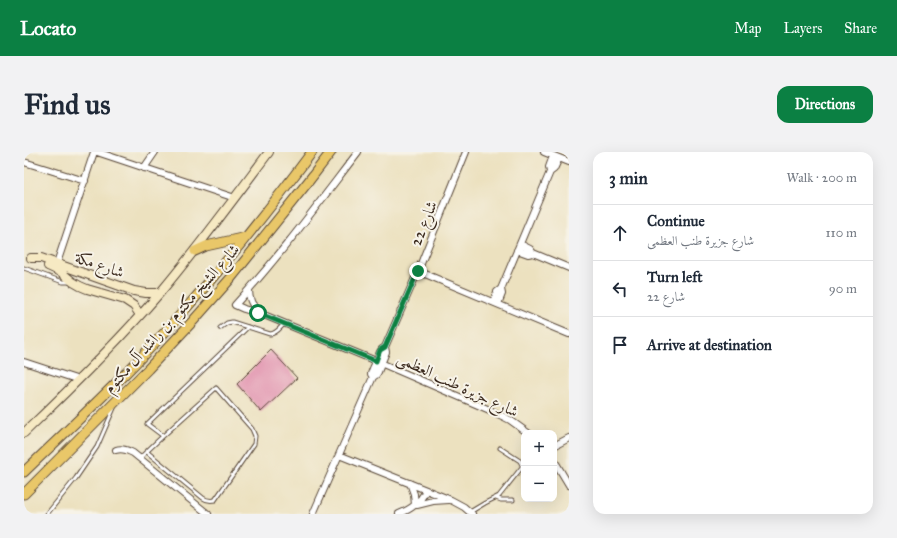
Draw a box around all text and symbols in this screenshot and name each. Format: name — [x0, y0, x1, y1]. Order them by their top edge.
text: Locato — [20, 17, 76, 40]
text: Map — [734, 20, 762, 37]
text: Layers — [784, 20, 822, 37]
text: Share — [844, 20, 877, 37]
button: Directions — [777, 86, 873, 123]
text: Find us — [24, 87, 110, 122]
text: 3 min — [609, 168, 648, 189]
text: Walk · 200 m — [787, 170, 857, 186]
street label: شارع 22 — [406, 198, 445, 250]
text: Continue — [647, 212, 705, 230]
icon: ahead — [609, 222, 631, 244]
text: 110 m — [825, 225, 857, 241]
text: شارع جزيرة طنب العظمى — [647, 233, 754, 249]
street label: شارع الشيخ مكتوم بن راشد آل مكتوم — [99, 240, 247, 400]
street label: شارع مكة — [71, 247, 127, 285]
route end — [409, 262, 427, 280]
text: Turn left — [647, 268, 703, 286]
icon: left — [609, 278, 631, 300]
text: 90 m — [829, 281, 857, 297]
text: شارع 22 — [647, 289, 685, 305]
route start — [249, 304, 267, 322]
icon: arrive — [609, 334, 631, 356]
text: Arrive at destination — [647, 336, 772, 354]
street label: شارع جزيرة طنب العظمى — [392, 348, 522, 425]
map controls — [521, 430, 557, 502]
button: + — [521, 430, 557, 466]
button: − — [521, 466, 557, 502]

